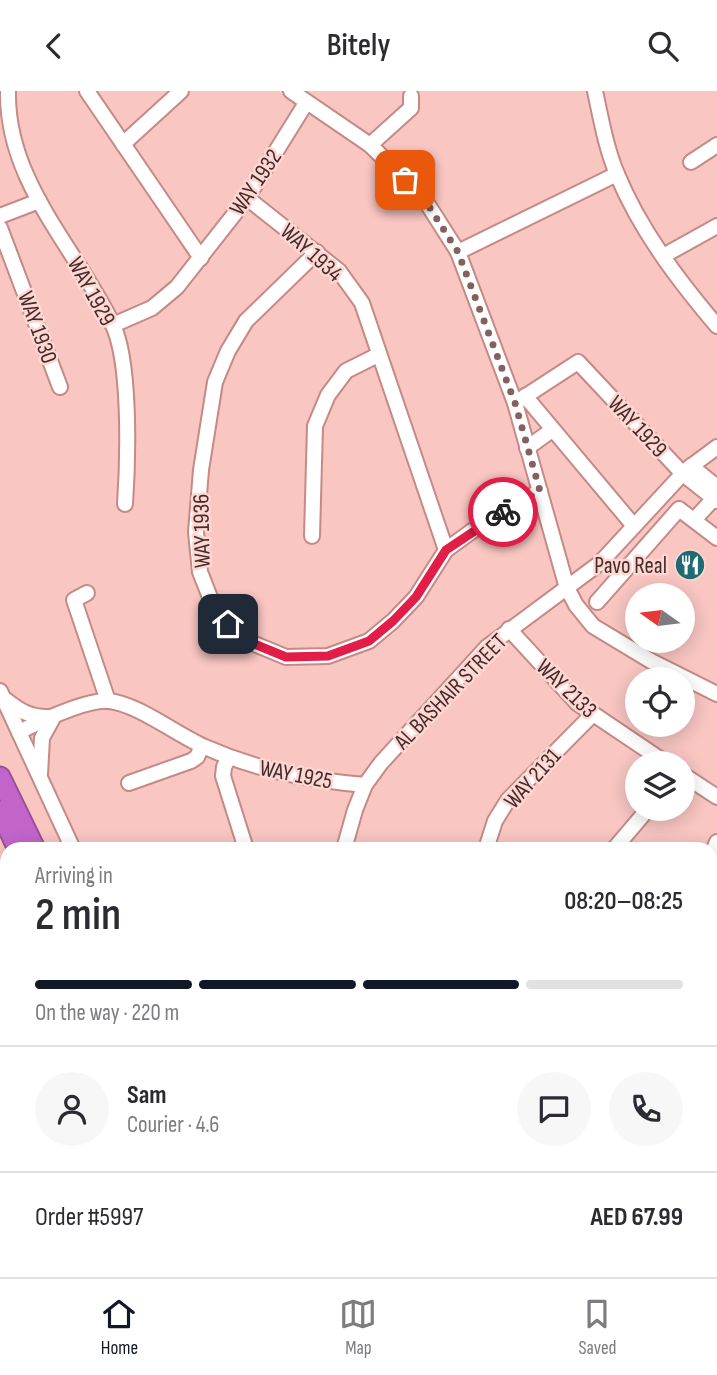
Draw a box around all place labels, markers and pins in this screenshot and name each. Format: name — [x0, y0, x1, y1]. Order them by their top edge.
pin — [375, 150, 435, 210]
restaurant icon: Pavo Real — [673, 548, 707, 582]
place label: Pavo Real — [594, 552, 667, 580]
pin — [198, 594, 258, 654]

